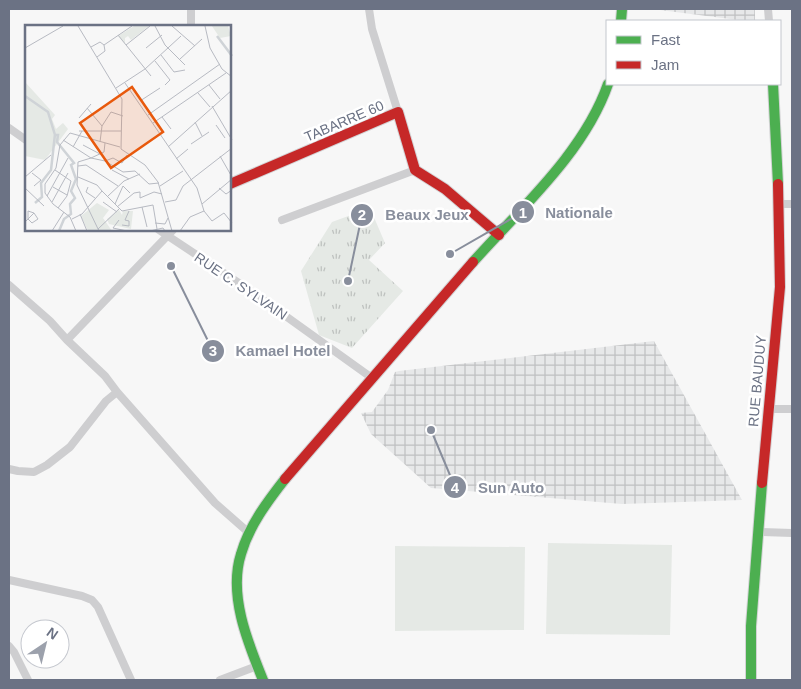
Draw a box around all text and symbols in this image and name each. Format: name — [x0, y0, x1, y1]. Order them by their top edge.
legend — [606, 20, 781, 85]
inset map — [25, 25, 231, 231]
text: Fast — [651, 31, 681, 48]
text: Jam — [651, 56, 679, 73]
street label: TABARRE 60 — [302, 97, 386, 145]
callout: Nationale — [510, 197, 623, 227]
callout: Beaux Jeux — [350, 200, 478, 230]
text: 1 — [519, 204, 527, 221]
text: Nationale — [545, 204, 613, 221]
text: 2 — [358, 206, 366, 223]
text: Beaux Jeux — [385, 206, 469, 223]
street label: RUE C. SYLVAIN — [192, 249, 290, 323]
street label: RUE BAUDUY — [745, 334, 769, 427]
callout: Kamael Hotel — [200, 336, 340, 366]
text: 3 — [209, 342, 217, 359]
text: Kamael Hotel — [235, 342, 331, 359]
callout: Sun Auto — [443, 472, 555, 502]
text: 4 — [451, 479, 460, 496]
text: Sun Auto — [478, 479, 544, 496]
north arrow — [20, 619, 70, 669]
text: N — [44, 624, 61, 643]

